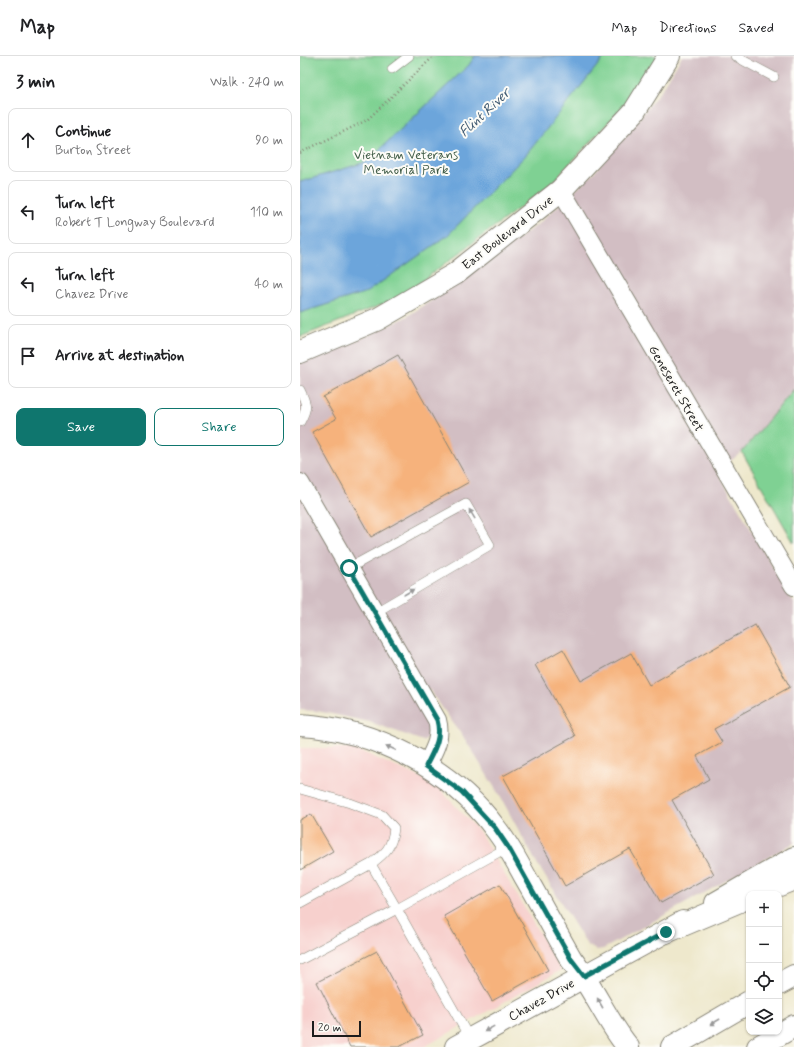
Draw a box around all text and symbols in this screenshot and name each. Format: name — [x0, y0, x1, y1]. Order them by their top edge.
text: Map — [20, 15, 55, 40]
text: Map — [611, 19, 637, 37]
text: Directions — [659, 19, 717, 37]
text: Saved — [739, 19, 774, 37]
text: 3 min — [16, 71, 55, 93]
text: Walk · 240 m — [210, 74, 284, 91]
water label: Flint River — [455, 83, 515, 141]
text: Continue — [55, 122, 111, 142]
icon: ahead — [17, 129, 39, 151]
text: 90 m — [255, 132, 283, 149]
text: Burton Street — [55, 142, 131, 159]
park label: Vietnam Veterans Memorial Park — [354, 147, 458, 179]
street label: East Boulevard Drive — [459, 192, 557, 274]
text: Turn left — [55, 194, 115, 214]
icon: left — [17, 201, 39, 223]
text: 110 m — [250, 204, 283, 221]
text: Robert T Longway Boulevard — [55, 214, 214, 231]
text: Turn left — [55, 266, 115, 286]
icon: left — [17, 273, 39, 295]
text: 40 m — [254, 276, 283, 293]
text: Chavez Drive — [55, 286, 128, 303]
street label: Geneseret Street — [644, 343, 707, 435]
icon: arrive — [17, 345, 39, 367]
text: Arrive at destination — [55, 346, 184, 366]
button: Save — [16, 408, 146, 446]
button: Share — [154, 408, 284, 446]
one-way arrow — [468, 508, 475, 520]
route start — [340, 559, 358, 577]
one-way arrow — [403, 589, 415, 596]
one-way arrow — [386, 745, 397, 751]
map controls — [746, 891, 782, 1035]
button: + — [746, 891, 782, 927]
route end — [657, 923, 675, 941]
button: − — [746, 927, 782, 963]
button: locate — [746, 963, 782, 999]
street label: Chavez Drive — [506, 975, 578, 1026]
one-way arrow — [596, 998, 603, 1009]
button: layers — [746, 999, 782, 1035]
one-way arrow — [709, 1018, 721, 1025]
scale bar — [312, 1019, 361, 1038]
text: 20 m — [318, 1021, 341, 1035]
one-way arrow — [483, 1025, 495, 1032]

